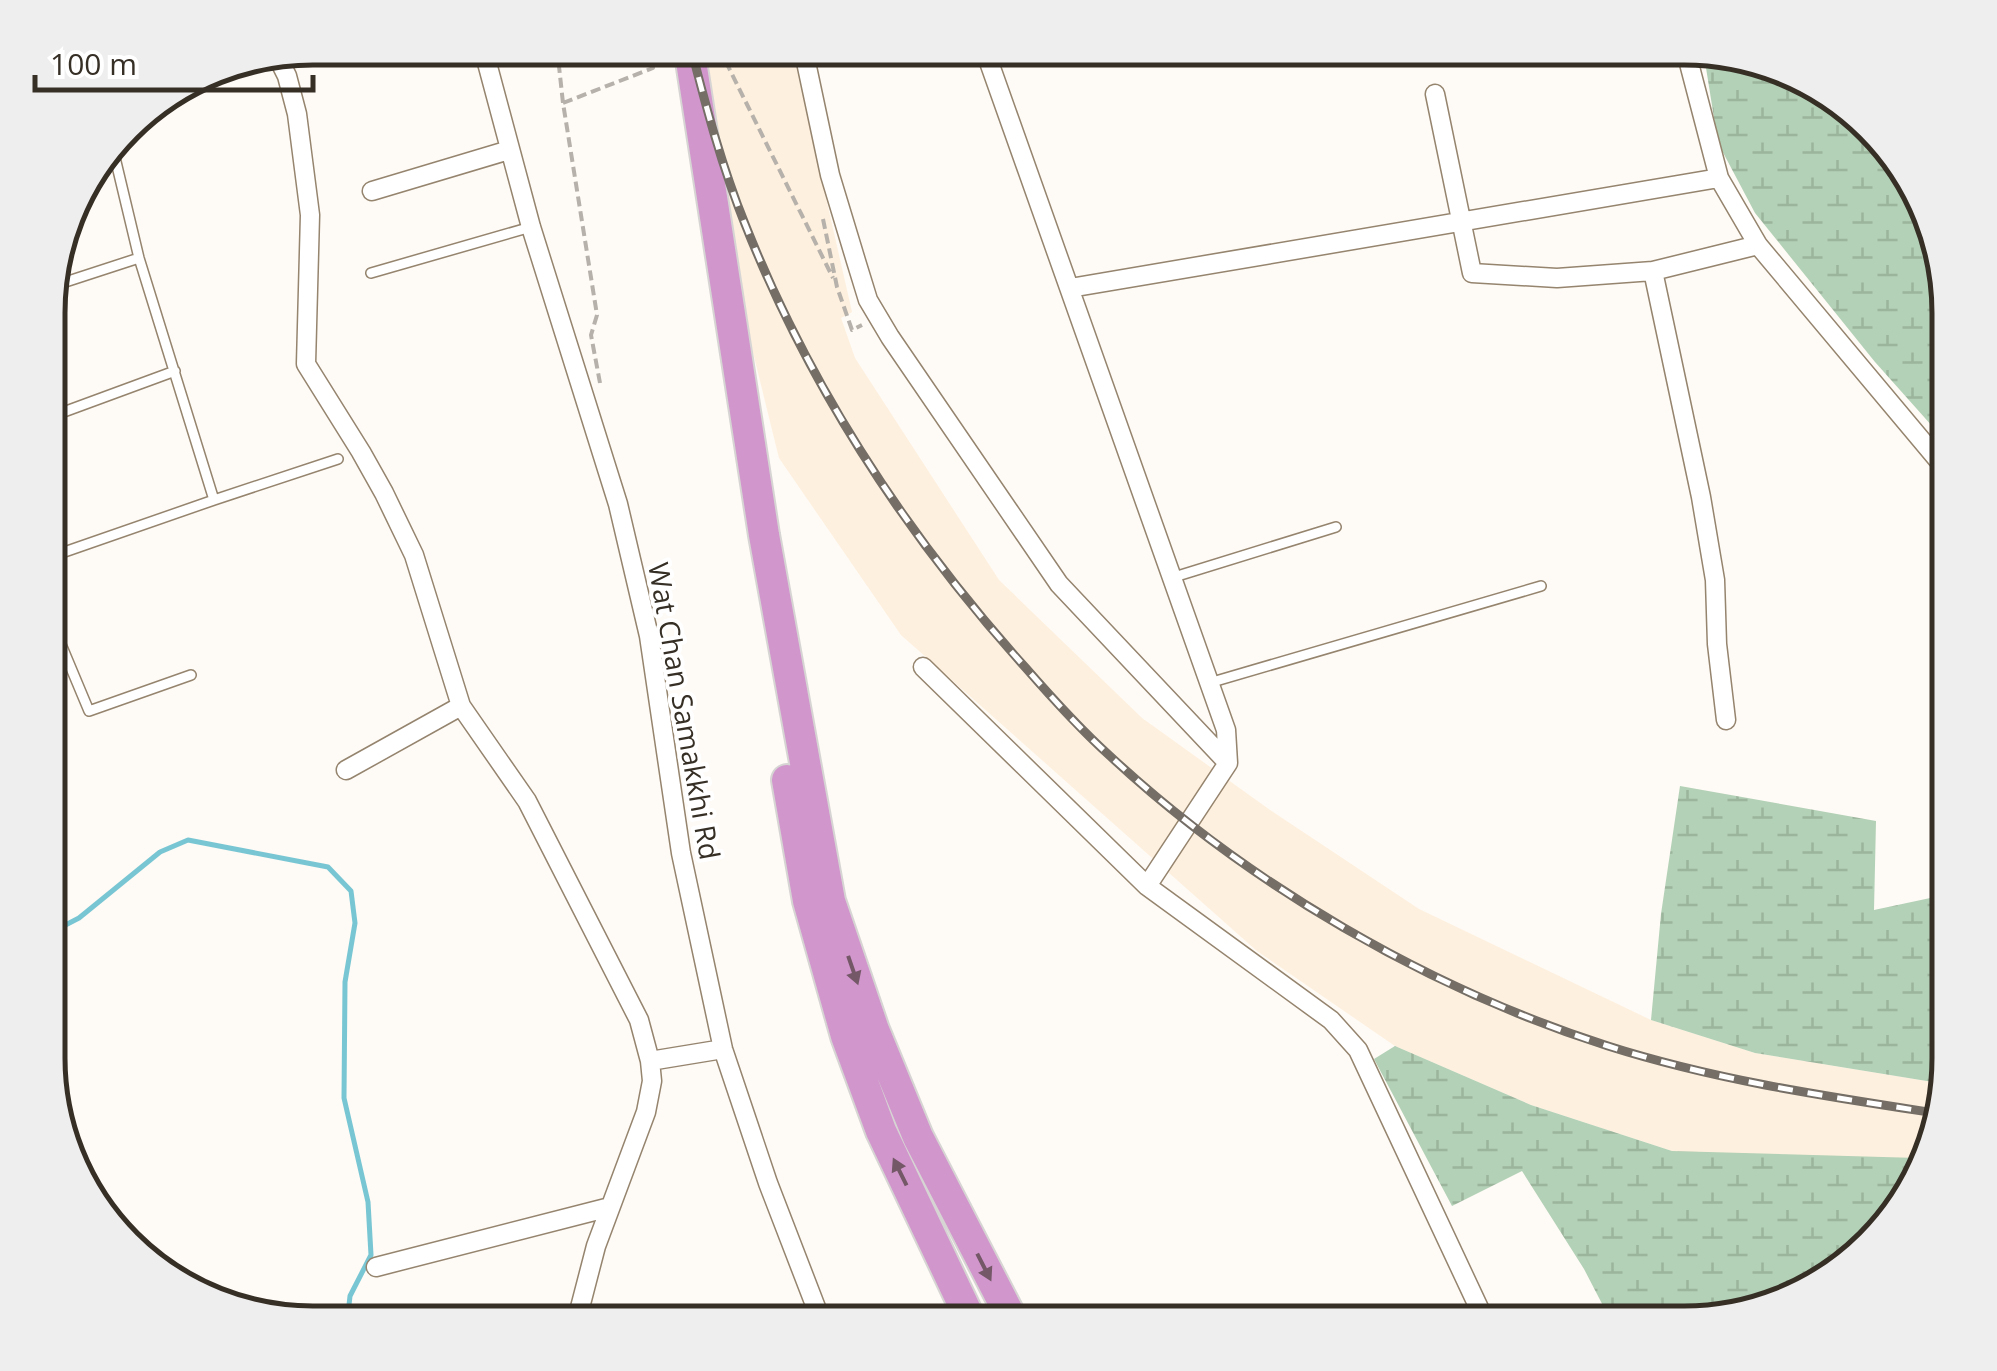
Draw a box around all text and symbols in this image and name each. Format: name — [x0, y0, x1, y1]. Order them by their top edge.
scale bar — [35, 30, 312, 92]
text: 100 m — [50, 43, 137, 84]
street label: Wat Chan Samakkhi Rd — [640, 559, 730, 863]
one-way arrow — [847, 955, 862, 985]
one-way arrow — [892, 1157, 909, 1186]
one-way arrow — [975, 1252, 992, 1281]

